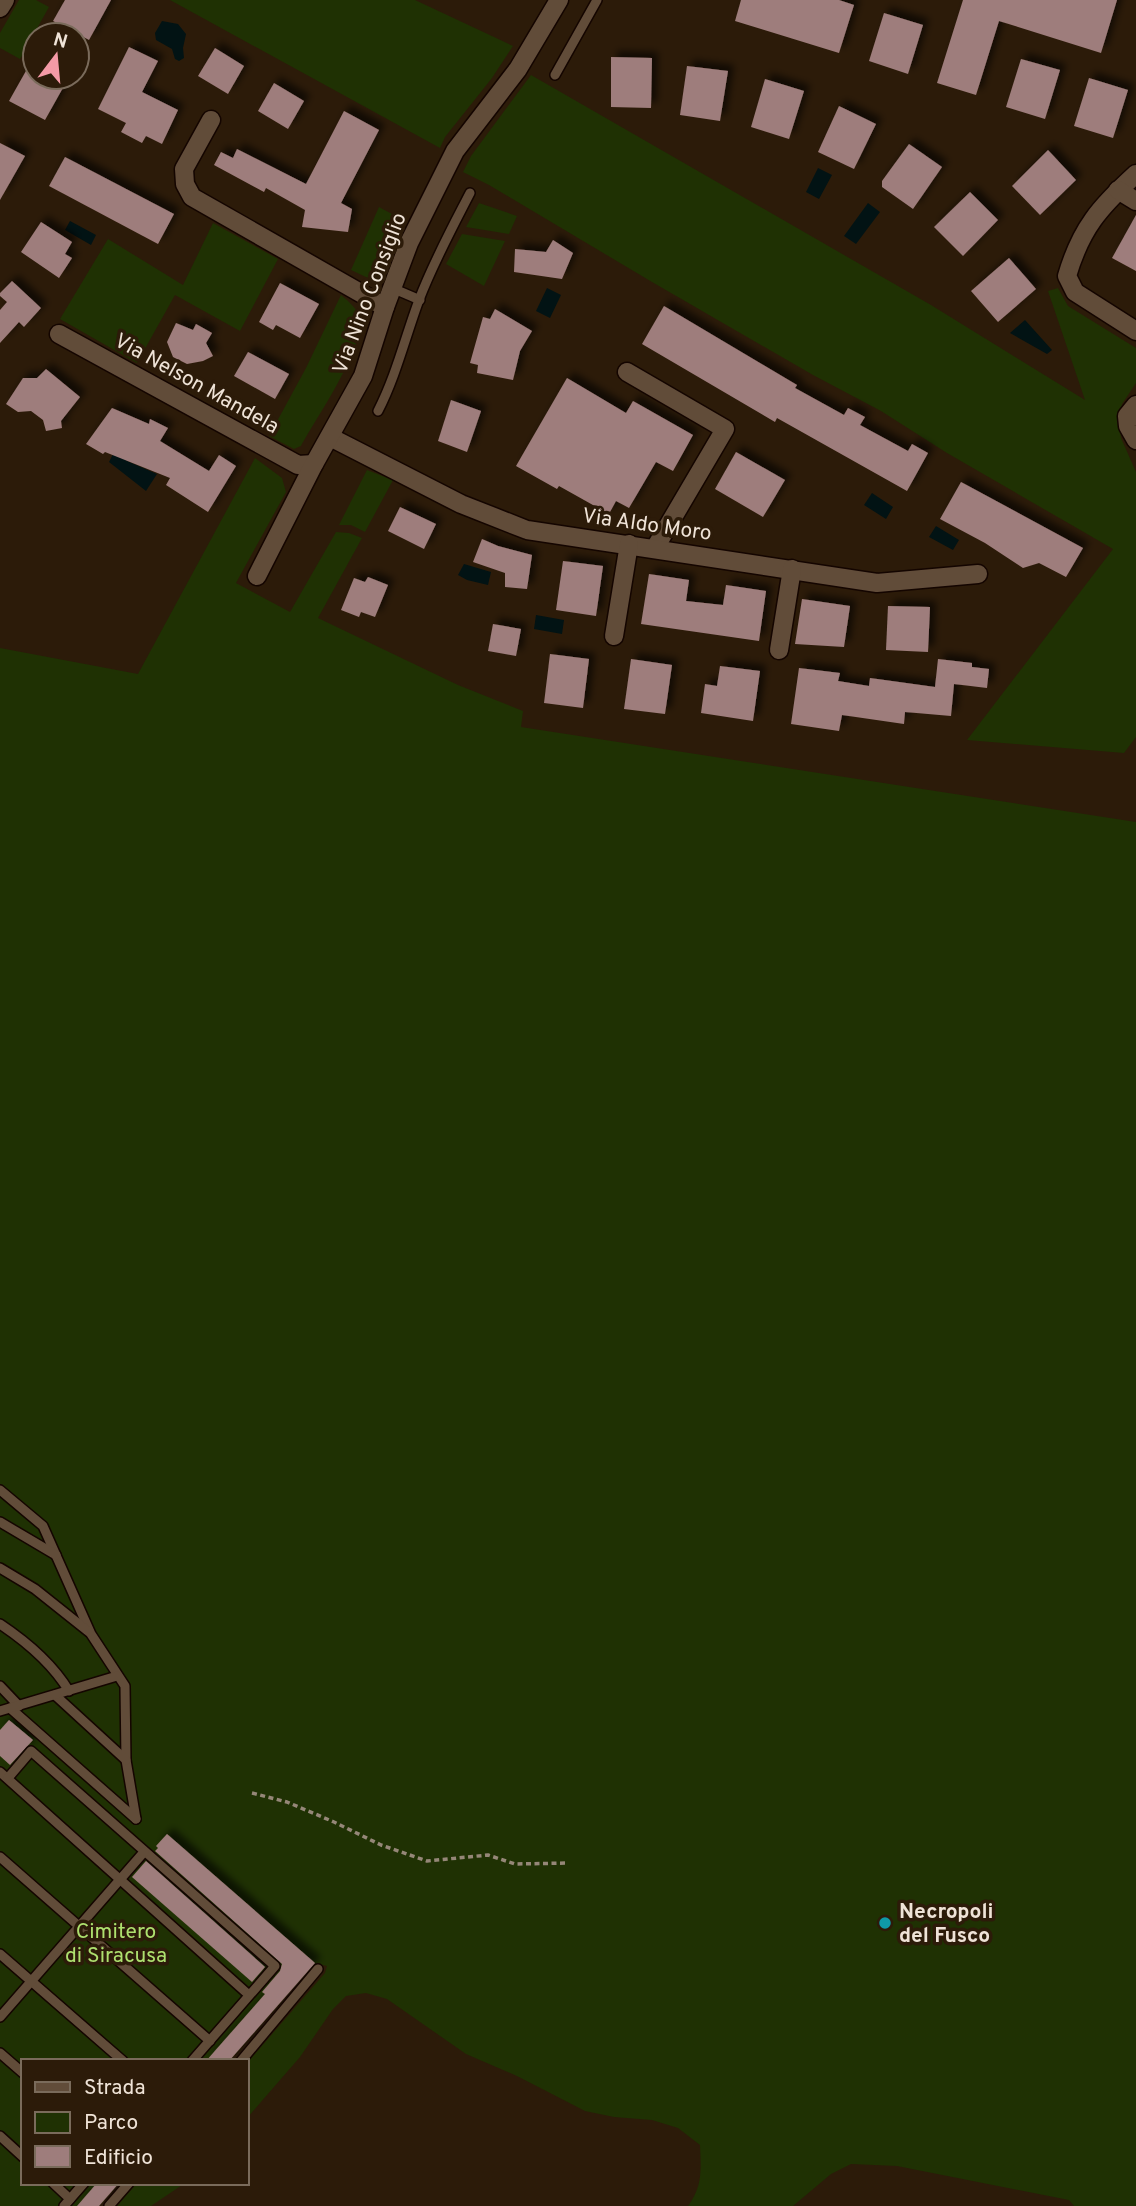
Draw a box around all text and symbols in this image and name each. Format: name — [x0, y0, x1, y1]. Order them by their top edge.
north arrow — [21, 21, 91, 91]
text: N — [50, 28, 70, 55]
street label: Via Nino Consiglio — [327, 209, 414, 378]
street label: Via Nelson Mandela — [109, 328, 283, 441]
street label: Via Aldo Moro — [580, 503, 713, 548]
place label: Necropoli del Fusco — [899, 1899, 994, 1950]
marker: Necropoli del Fusco — [877, 1915, 893, 1931]
park label: Cimitero di Siracusa — [65, 1919, 167, 1970]
legend — [21, 2059, 248, 2185]
text: Strada — [84, 2075, 145, 2102]
text: Parco — [84, 2110, 138, 2137]
text: Edificio — [84, 2145, 153, 2172]

